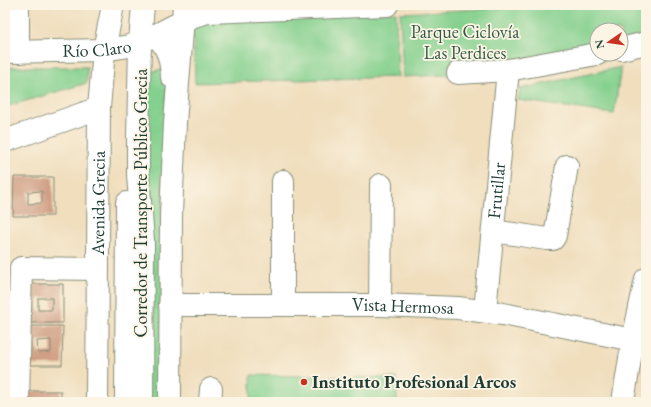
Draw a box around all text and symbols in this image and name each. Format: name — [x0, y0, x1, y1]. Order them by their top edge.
park label: Parque Ciclovía Las Perdices — [411, 20, 520, 64]
north arrow — [589, 22, 629, 62]
street label: Río Claro — [62, 34, 133, 62]
text: N — [591, 38, 607, 50]
street label: Corredor de Transporte Público Grecia — [129, 68, 152, 337]
street label: Avenida Grecia — [86, 150, 110, 256]
street label: Frutillar — [482, 161, 510, 220]
street label: Vista Hermosa — [352, 293, 455, 319]
place label: Instituto Profesional Arcos — [312, 370, 516, 393]
marker: Instituto Profesional Arcos — [299, 377, 309, 387]

